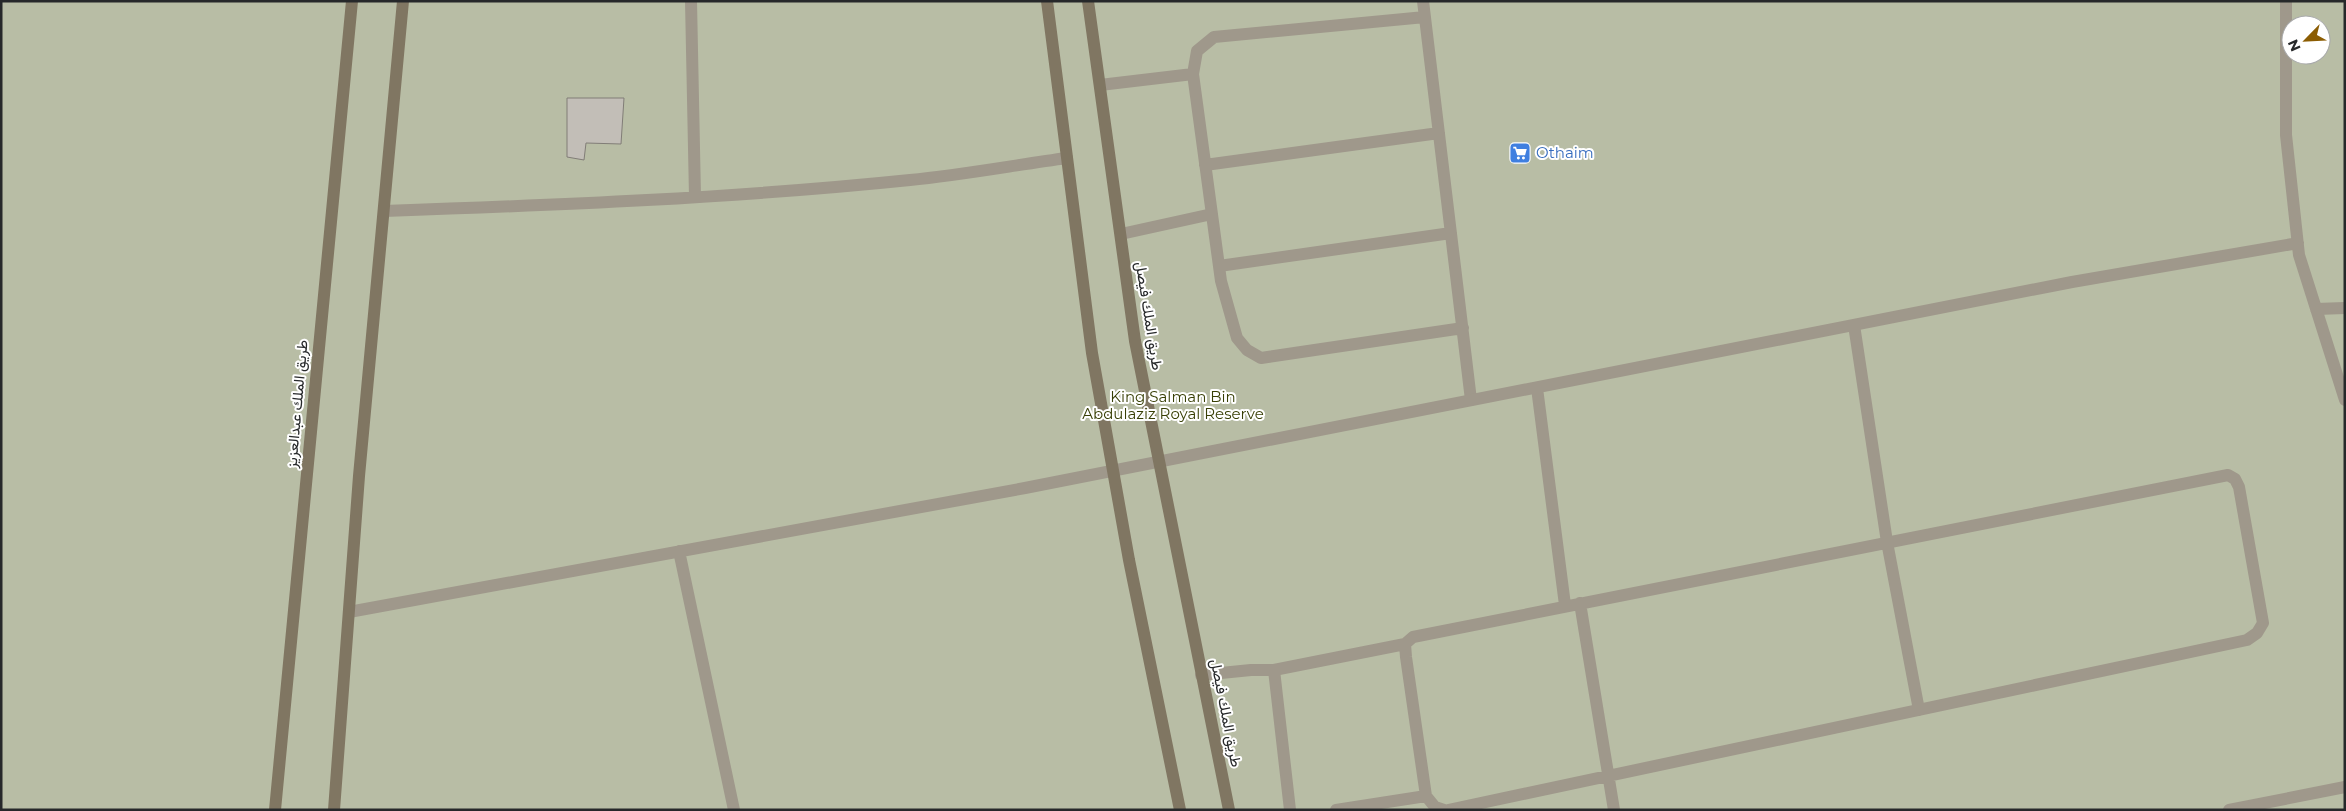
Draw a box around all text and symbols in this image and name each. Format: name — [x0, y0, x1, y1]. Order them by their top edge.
north arrow — [2281, 15, 2331, 65]
text: N — [2284, 36, 2305, 54]
supermarket icon: Othaim — [1508, 141, 1532, 165]
place label: Othaim — [1536, 143, 1594, 162]
street label: طريق الملك فيصل — [1131, 260, 1167, 372]
street label: طريق الملك عبدالعزيز — [281, 339, 313, 470]
park label: King Salman Bin Abdulaziz Royal Reserve — [1082, 387, 1264, 423]
street label: طريق الملك فيصل — [1206, 657, 1246, 769]

